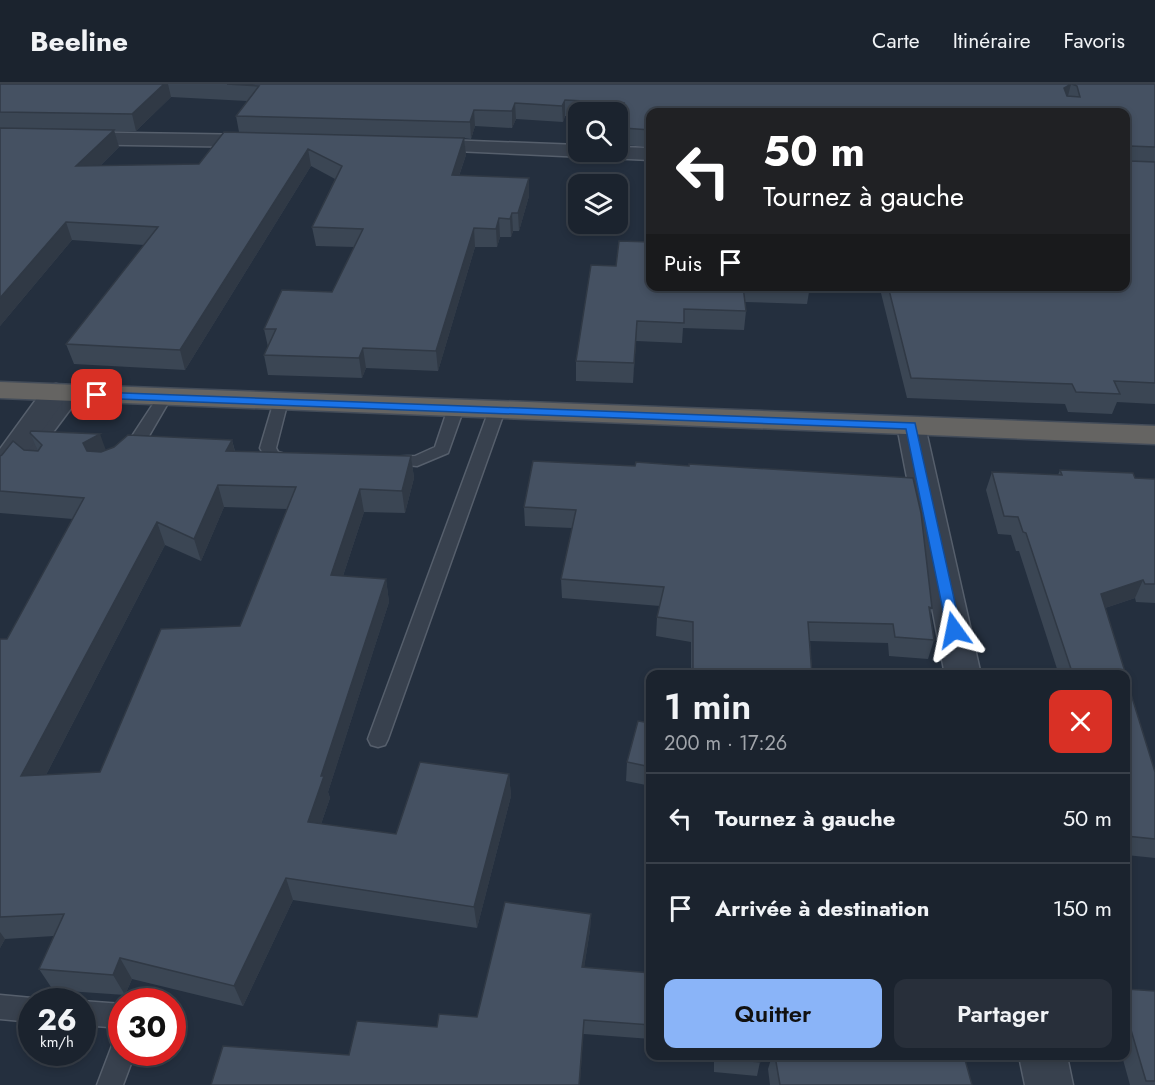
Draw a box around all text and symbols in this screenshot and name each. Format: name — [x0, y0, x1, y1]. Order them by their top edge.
text: Beeline — [30, 21, 128, 62]
text: Carte — [872, 26, 920, 56]
text: Itinéraire — [953, 26, 1031, 56]
text: Favoris — [1064, 26, 1125, 56]
map controls — [568, 102, 628, 234]
button: search — [568, 102, 628, 162]
text: 50 m — [763, 121, 865, 182]
icon: left — [664, 132, 742, 210]
button: layers — [568, 174, 628, 234]
text: Tournez à gauche — [763, 177, 964, 216]
icon: arrive — [714, 246, 747, 279]
text: Puis — [664, 247, 702, 279]
pin — [71, 369, 122, 420]
icon: arrive — [80, 378, 113, 411]
position arrow — [922, 598, 986, 662]
text: 1 min — [664, 680, 751, 732]
button: close — [1049, 690, 1112, 753]
text: 200 m · 17:26 — [664, 729, 787, 758]
icon: left — [664, 802, 697, 835]
text: Tournez à gauche — [715, 802, 895, 834]
text: 50 m — [1063, 802, 1112, 834]
icon: arrive — [664, 892, 697, 925]
text: Arrivée à destination — [715, 892, 929, 924]
text: 150 m — [1053, 892, 1112, 924]
button: Quitter — [664, 979, 882, 1048]
button: Partager — [894, 979, 1112, 1048]
speed limit sign: 30 — [108, 988, 186, 1066]
text: 26 — [37, 998, 77, 1041]
text: km/h — [40, 1031, 74, 1053]

